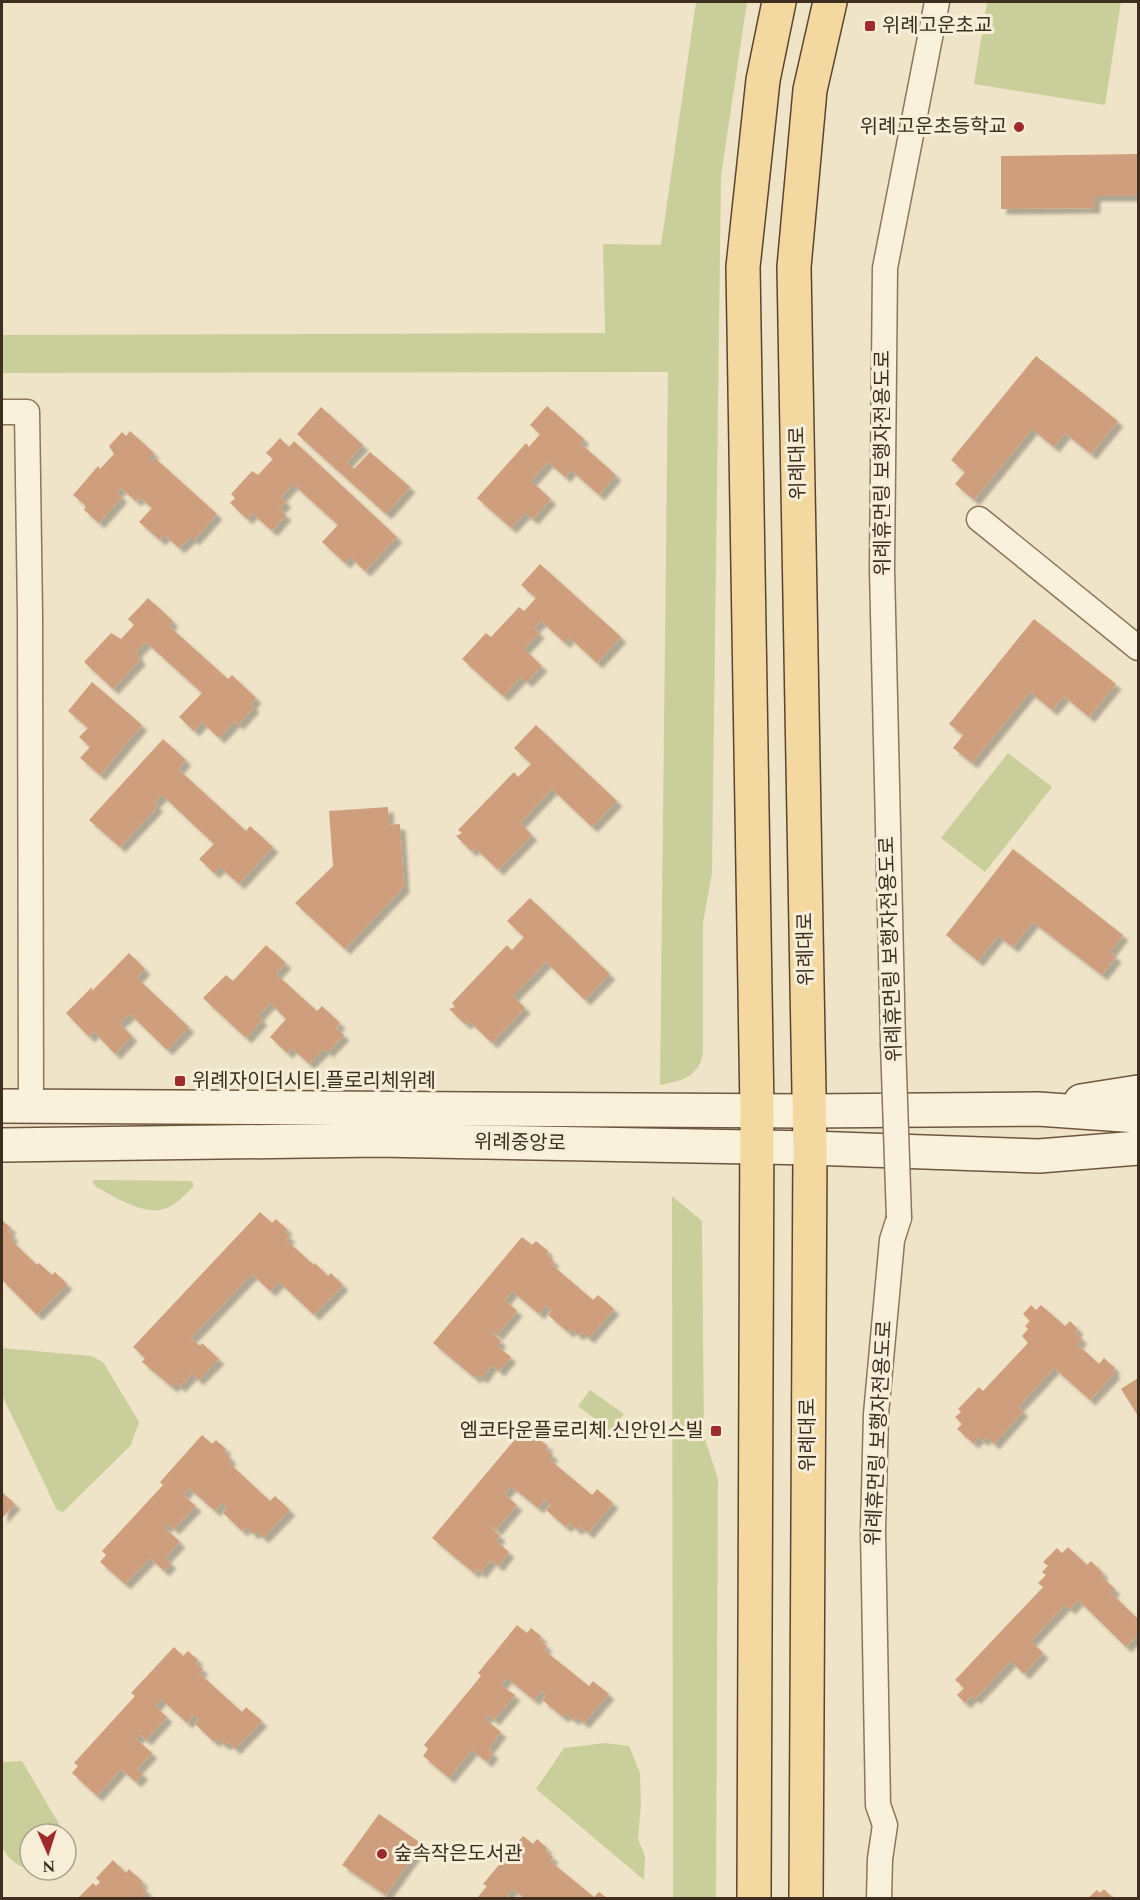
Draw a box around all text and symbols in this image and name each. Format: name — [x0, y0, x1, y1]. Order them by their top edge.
place label: 위례고운초교 — [882, 11, 992, 41]
marker: 위례고운초교 — [863, 19, 877, 33]
place label: 위례고운초등학교 — [860, 112, 1007, 142]
marker: 위례고운초등학교 — [1012, 120, 1026, 134]
street label: 위례휴먼링 보행자전용도로 — [868, 350, 898, 576]
street label: 위례대로 — [782, 426, 814, 500]
street label: 위례휴먼링 보행자전용도로 — [872, 836, 910, 1062]
street label: 위례대로 — [790, 912, 822, 986]
place label: 위례자이더시티.플로리체위례 — [192, 1066, 436, 1096]
marker: 위례자이더시티.플로리체위례 — [173, 1074, 187, 1088]
street label: 위례중앙로 — [474, 1127, 566, 1159]
street label: 위례휴먼링 보행자전용도로 — [858, 1319, 900, 1547]
street label: 위례대로 — [793, 1398, 823, 1472]
place label: 엠코타운플로리체.신안인스빌 — [460, 1416, 704, 1446]
marker: 엠코타운플로리체.신안인스빌 — [709, 1424, 723, 1438]
north arrow — [18, 1822, 78, 1882]
place label: 숲속작은도서관 — [394, 1839, 523, 1869]
marker: 숲속작은도서관 — [375, 1847, 389, 1861]
text: N — [42, 1854, 56, 1878]

